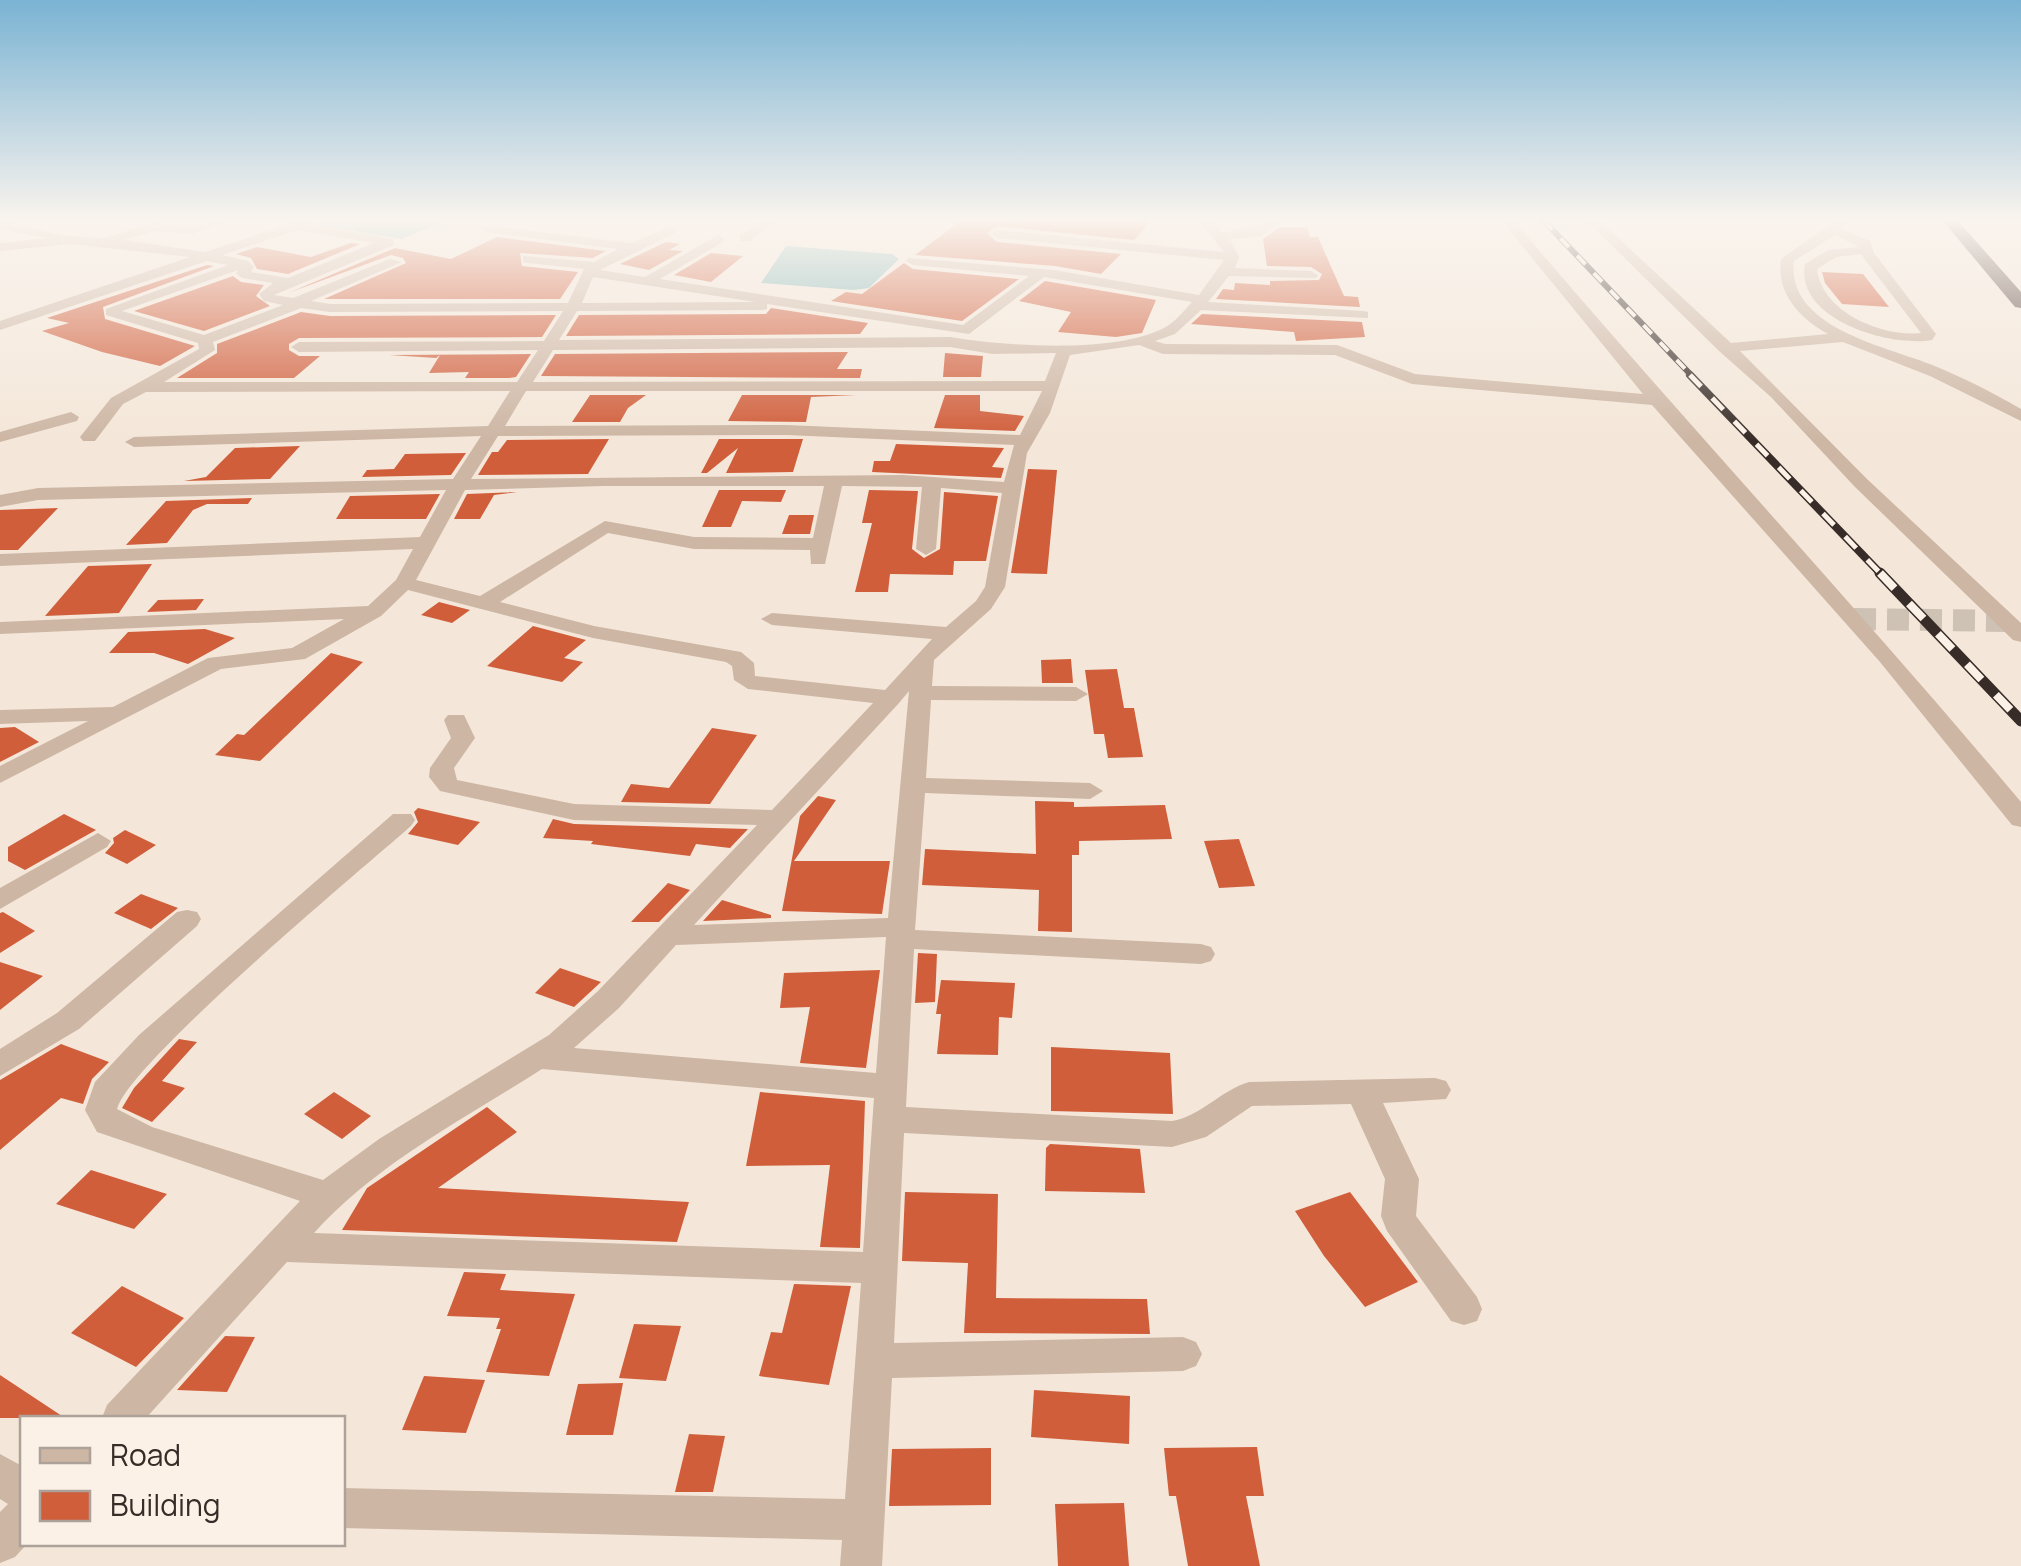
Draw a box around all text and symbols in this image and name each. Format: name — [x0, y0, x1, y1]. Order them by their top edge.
legend — [20, 1416, 345, 1546]
text: Road — [110, 1434, 181, 1475]
text: Building — [110, 1484, 221, 1525]

